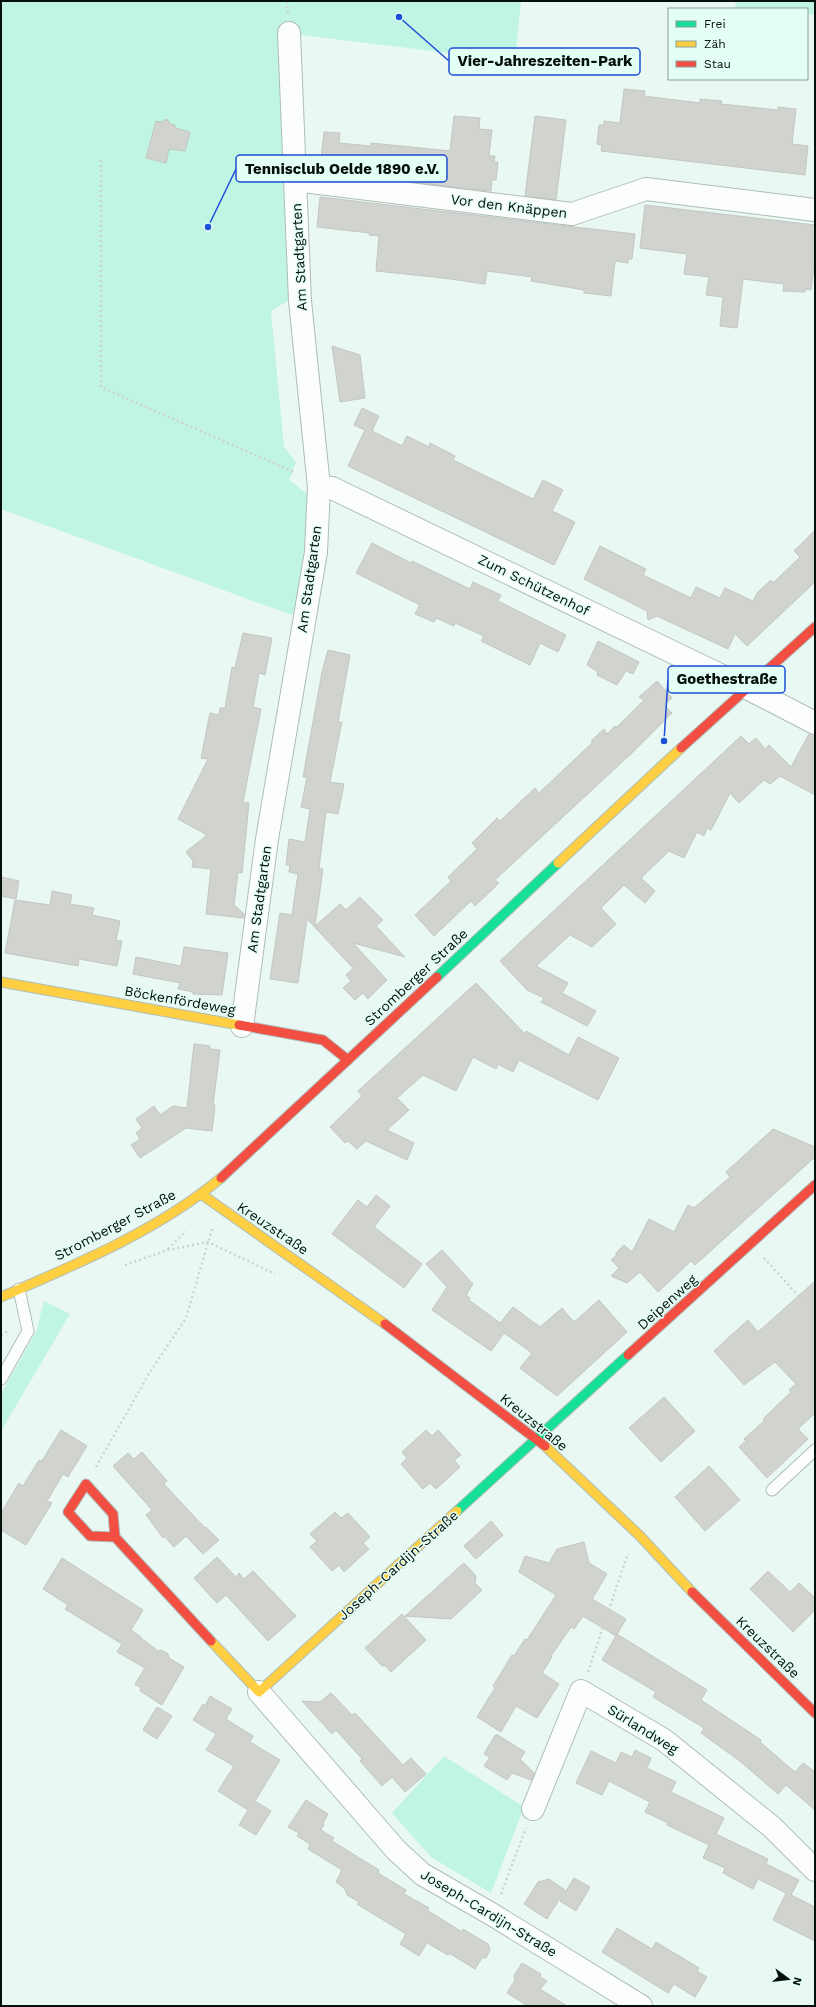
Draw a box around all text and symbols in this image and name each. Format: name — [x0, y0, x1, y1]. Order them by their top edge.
legend — [668, 8, 808, 80]
text: Frei — [704, 17, 726, 31]
text: Zäh — [704, 37, 726, 51]
callout: Vier-Jahreszeiten-Park — [449, 48, 640, 75]
text: Vier-Jahreszeiten-Park — [458, 52, 633, 70]
text: Stau — [704, 57, 731, 71]
callout: Tennisclub Oelde 1890 e.V. — [236, 155, 447, 182]
text: Tennisclub Oelde 1890 e.V. — [245, 160, 439, 178]
street label: Vor den Knäppen — [450, 191, 568, 221]
street label: Am Stadtgarten — [288, 203, 310, 311]
street label: Am Stadtgarten — [294, 524, 324, 634]
street label: Zum Schützenhof — [476, 551, 593, 619]
callout: Goethestraße — [668, 666, 785, 693]
text: Goethestraße — [676, 670, 778, 688]
street label: Am Stadtgarten — [244, 844, 274, 954]
street label: Stromberger Straße — [361, 925, 471, 1029]
street label: Böckenfördeweg — [123, 982, 237, 1018]
street label: Stromberger Straße — [52, 1186, 178, 1264]
street label: Kreuzstraße — [234, 1198, 312, 1258]
street label: Deipenweg — [634, 1271, 700, 1333]
street label: Kreuzstraße — [497, 1390, 571, 1454]
street label: Joseph-Cardijn-Straße — [335, 1507, 461, 1623]
street label: Kreuzstraße — [733, 1613, 803, 1681]
street label: Sürlandweg — [605, 1701, 682, 1757]
street label: Joseph-Cardijn-Straße — [418, 1866, 560, 1960]
north arrow — [768, 1959, 808, 1999]
text: N — [790, 1976, 805, 1987]

